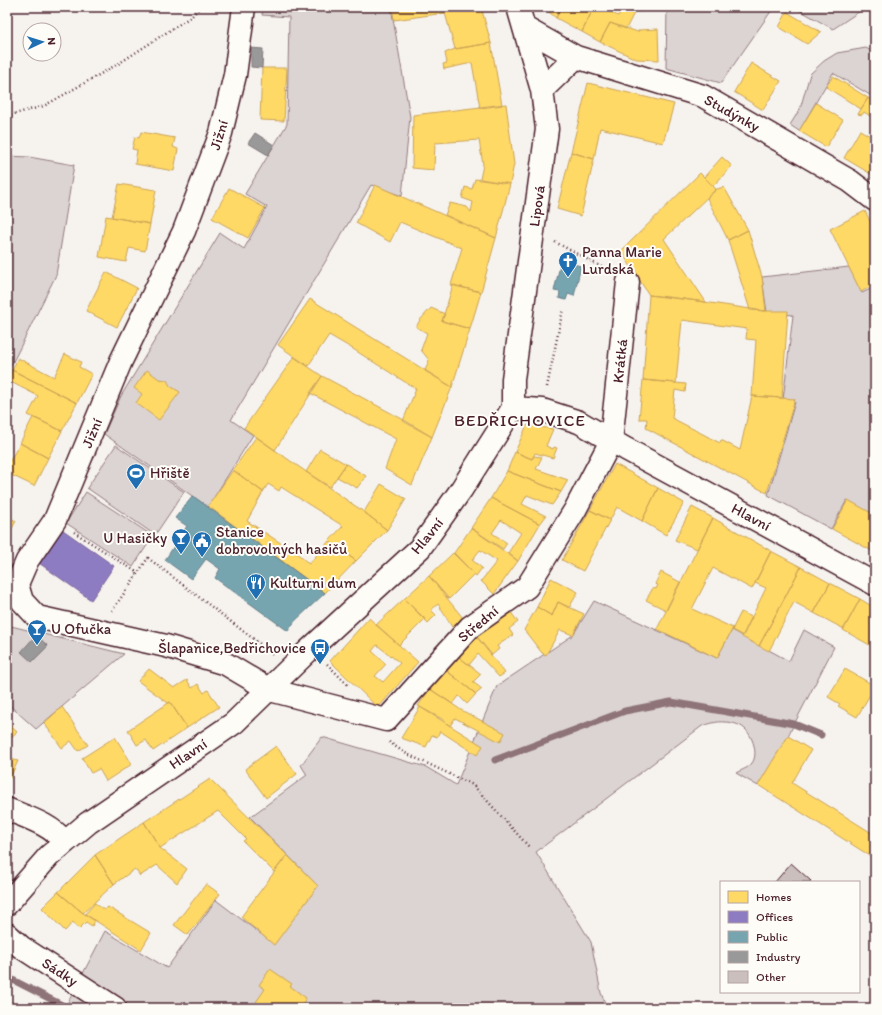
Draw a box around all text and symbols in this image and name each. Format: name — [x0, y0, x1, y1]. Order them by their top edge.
north arrow — [22, 22, 62, 62]
text: N — [45, 37, 58, 46]
street label: Studýnky — [701, 90, 763, 136]
street label: Jižní — [206, 118, 232, 152]
street label: Lipová — [525, 184, 549, 228]
place label: Panna Marie Lurdská — [582, 243, 662, 278]
church icon: Panna Marie Lurdská — [557, 250, 579, 278]
street label: Krátká — [609, 338, 631, 384]
district label: BEDŘICHOVICE — [454, 410, 586, 430]
street label: Jižní — [78, 415, 106, 451]
sports icon: Hřiště — [125, 462, 147, 490]
place label: Hřiště — [150, 464, 190, 482]
street label: Hlavní — [728, 499, 774, 535]
street label: Hlavní — [407, 514, 447, 558]
place label: Stanice dobrovolných hasičů — [216, 523, 347, 558]
bar icon: U Hasičky — [170, 527, 192, 555]
place label: U Hasičky — [103, 529, 167, 547]
public building icon: Stanice dobrovolných hasičů — [191, 530, 213, 558]
restaurant icon: Kulturni dum — [245, 572, 267, 600]
place label: Kulturni dum — [270, 574, 357, 592]
street label: Střední — [454, 602, 502, 646]
bar icon: U Ofučka — [26, 618, 48, 646]
place label: U Ofučka — [51, 620, 112, 638]
bus stop icon: Šlapanice,Bedřichovice — [309, 637, 331, 665]
place label: Šlapanice,Bedřichovice — [158, 639, 306, 657]
street label: Hlavní — [166, 735, 210, 773]
legend — [720, 881, 860, 993]
text: Homes — [756, 890, 792, 904]
text: Offices — [756, 910, 793, 924]
text: Public — [756, 930, 788, 944]
text: Industry — [756, 950, 801, 964]
street label: Sádky — [39, 954, 81, 990]
text: Other — [756, 970, 786, 984]

